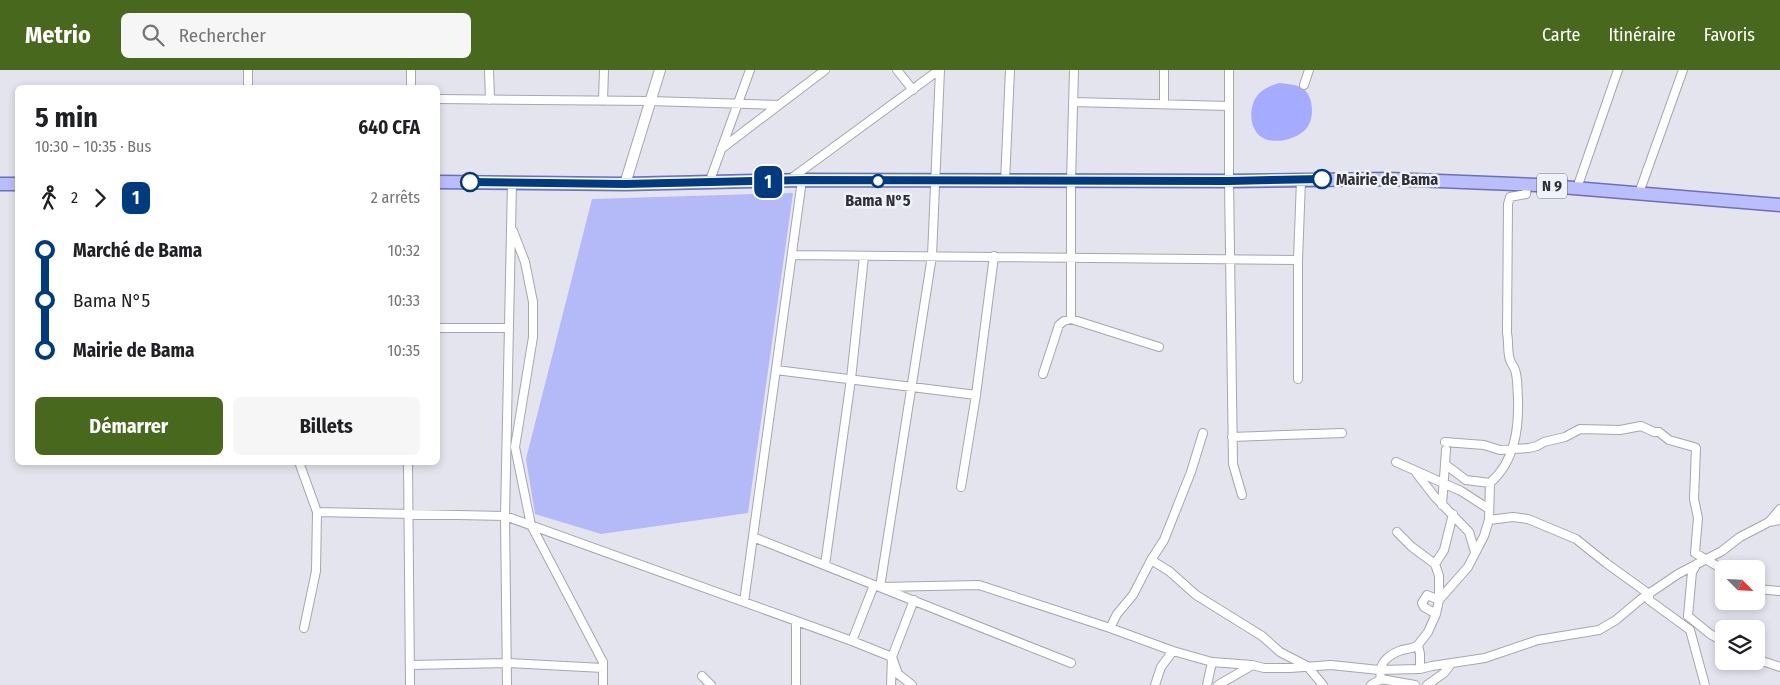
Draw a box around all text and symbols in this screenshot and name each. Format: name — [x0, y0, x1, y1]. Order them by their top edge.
search box — [121, 13, 471, 58]
text: Metrio — [25, 21, 91, 49]
icon: search — [139, 21, 167, 49]
text: Rechercher — [179, 24, 266, 47]
text: Carte — [1542, 24, 1580, 46]
text: Itinéraire — [1608, 24, 1676, 46]
text: Favoris — [1704, 24, 1755, 46]
text: 5 min — [35, 101, 98, 134]
text: 640 CFA — [358, 116, 420, 139]
text: 10:30 – 10:35 · Bus — [35, 137, 151, 156]
line badge: 1 — [752, 166, 784, 198]
marker: Mairie de Bama — [1312, 169, 1332, 189]
place label: Mairie de Bama — [1336, 170, 1438, 189]
text: 1 — [764, 171, 772, 193]
unlabelled marker — [460, 172, 480, 192]
marker: Bama N°5 — [871, 174, 885, 188]
road number: N 9 — [1537, 174, 1567, 198]
icon: walk — [35, 184, 63, 212]
icon: forward — [86, 184, 114, 212]
text: 1 — [132, 187, 140, 209]
text: 2 — [71, 188, 78, 207]
text: 2 arrêts — [371, 188, 420, 207]
place label: Bama N°5 — [845, 191, 911, 210]
text: Marché de Bama — [73, 239, 202, 262]
text: 10:32 — [388, 241, 420, 260]
text: Bama N°5 — [73, 289, 150, 312]
text: 10:33 — [387, 291, 420, 310]
text: Mairie de Bama — [73, 339, 194, 362]
text: 10:35 — [387, 341, 420, 360]
button: Démarrer — [35, 397, 223, 455]
button: Billets — [233, 397, 420, 455]
north arrow — [1715, 560, 1765, 610]
map controls — [1715, 560, 1765, 670]
button: layers — [1715, 620, 1765, 670]

